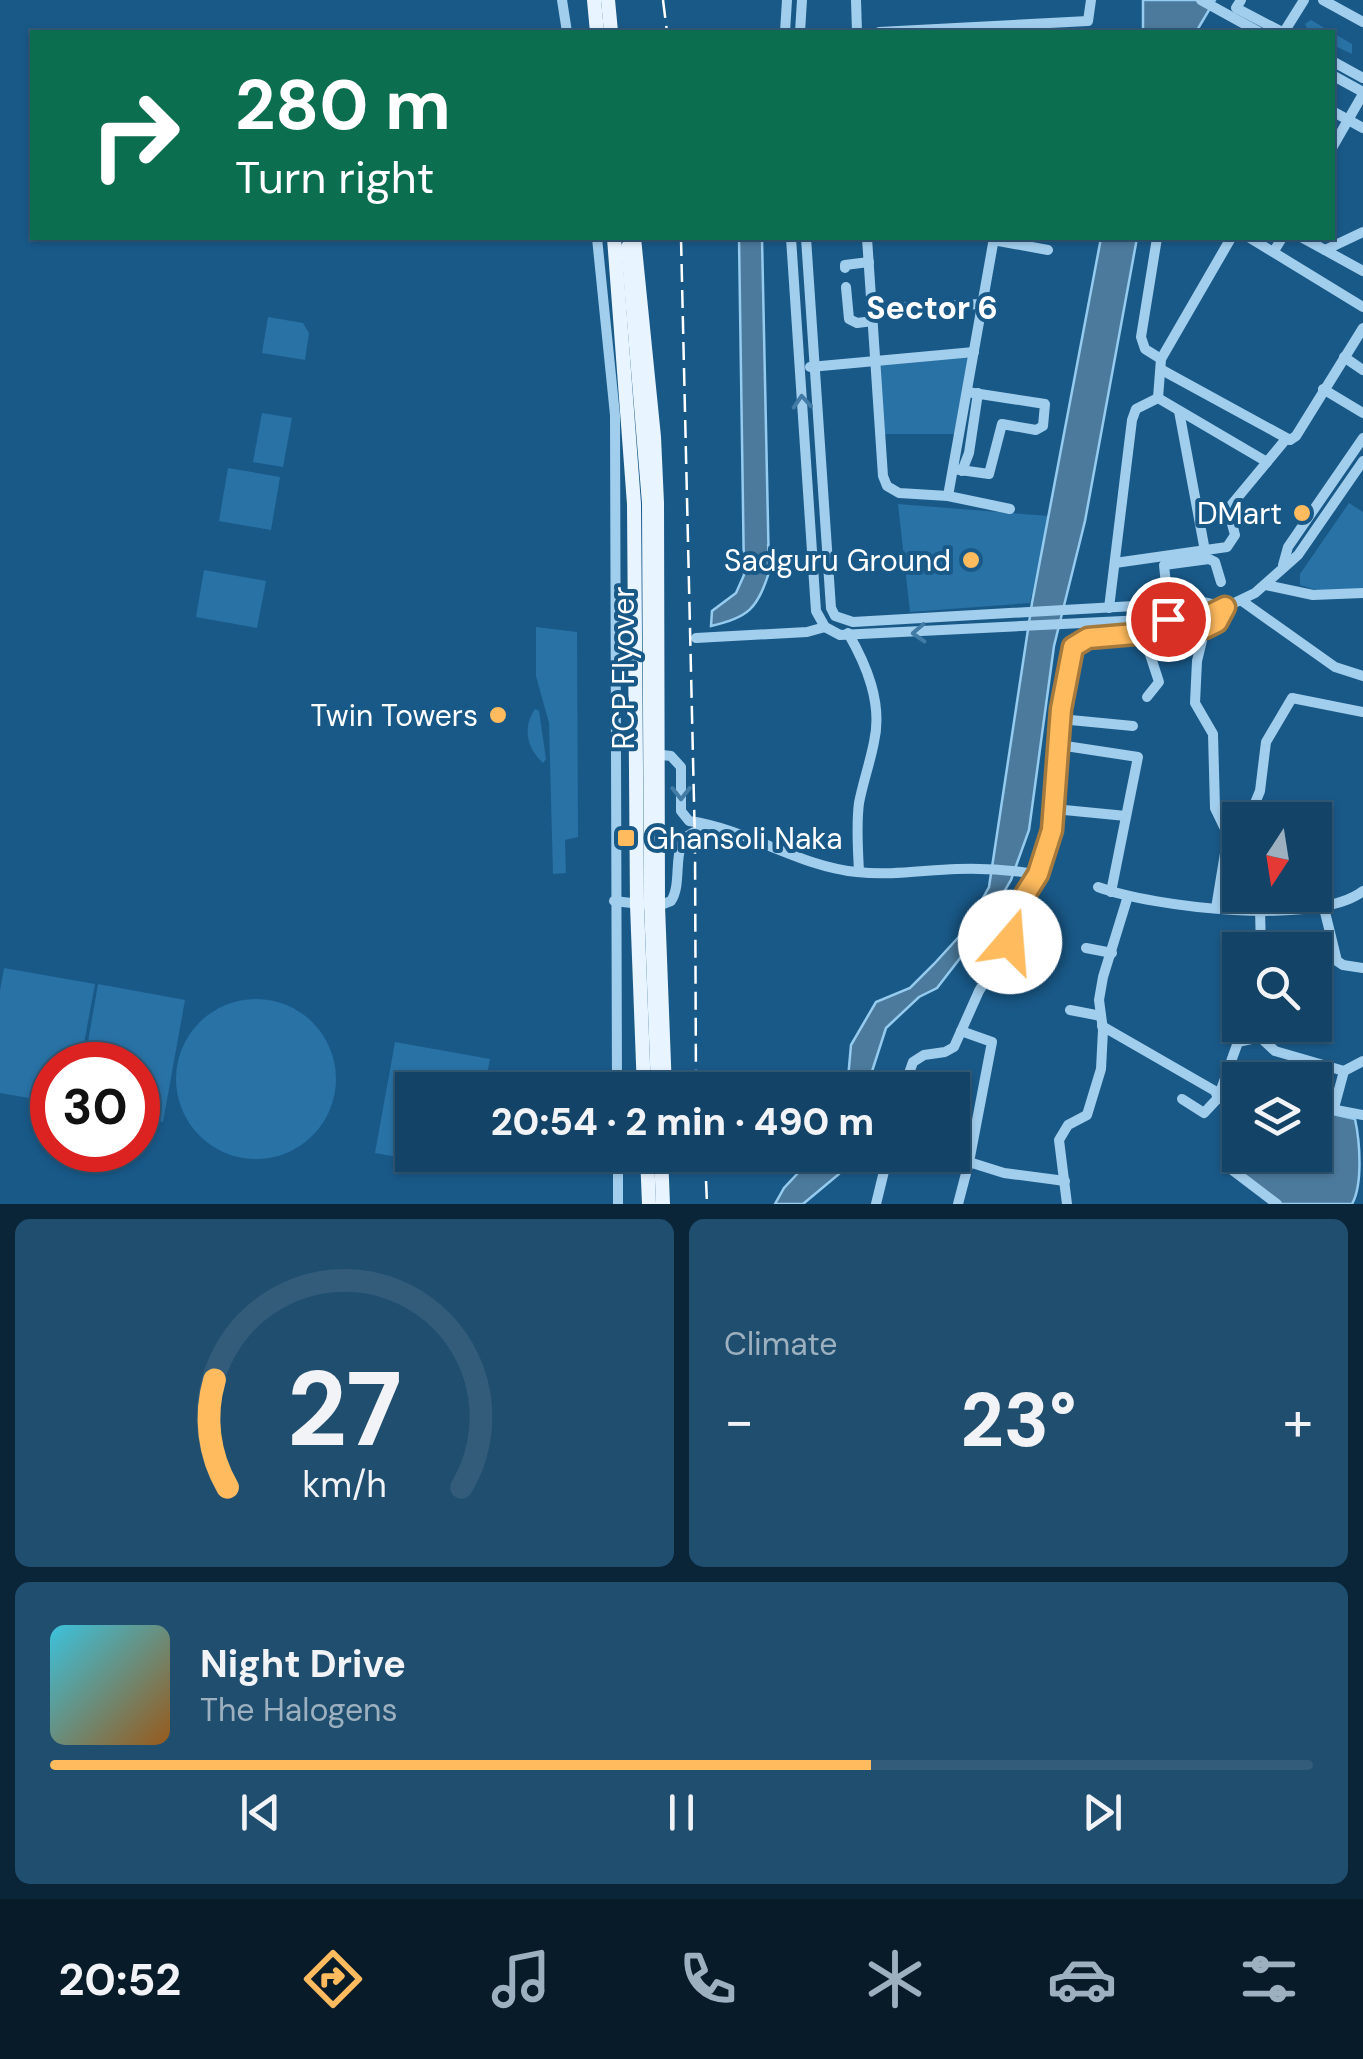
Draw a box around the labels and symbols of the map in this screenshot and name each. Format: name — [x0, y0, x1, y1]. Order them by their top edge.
district label: Sector 6 — [866, 287, 998, 329]
one-way arrow — [792, 393, 813, 409]
place label: DMart — [1197, 494, 1282, 533]
marker: DMart — [1291, 502, 1313, 524]
place label: Sadguru Ground — [724, 541, 951, 580]
marker: Sadguru Ground — [960, 549, 982, 571]
pin — [1126, 577, 1211, 662]
street label: RCP Flyover — [604, 587, 643, 749]
one-way arrow — [910, 622, 926, 643]
place label: Twin Towers — [311, 696, 478, 735]
marker: Twin Towers — [487, 704, 509, 726]
one-way arrow — [670, 786, 692, 802]
north arrow — [1222, 802, 1332, 912]
place label: Ghansoli Naka — [646, 819, 843, 858]
marker: Ghansoli Naka — [615, 827, 637, 849]
position arrow — [958, 890, 1062, 994]
speed limit sign: 30 — [30, 1042, 160, 1172]

